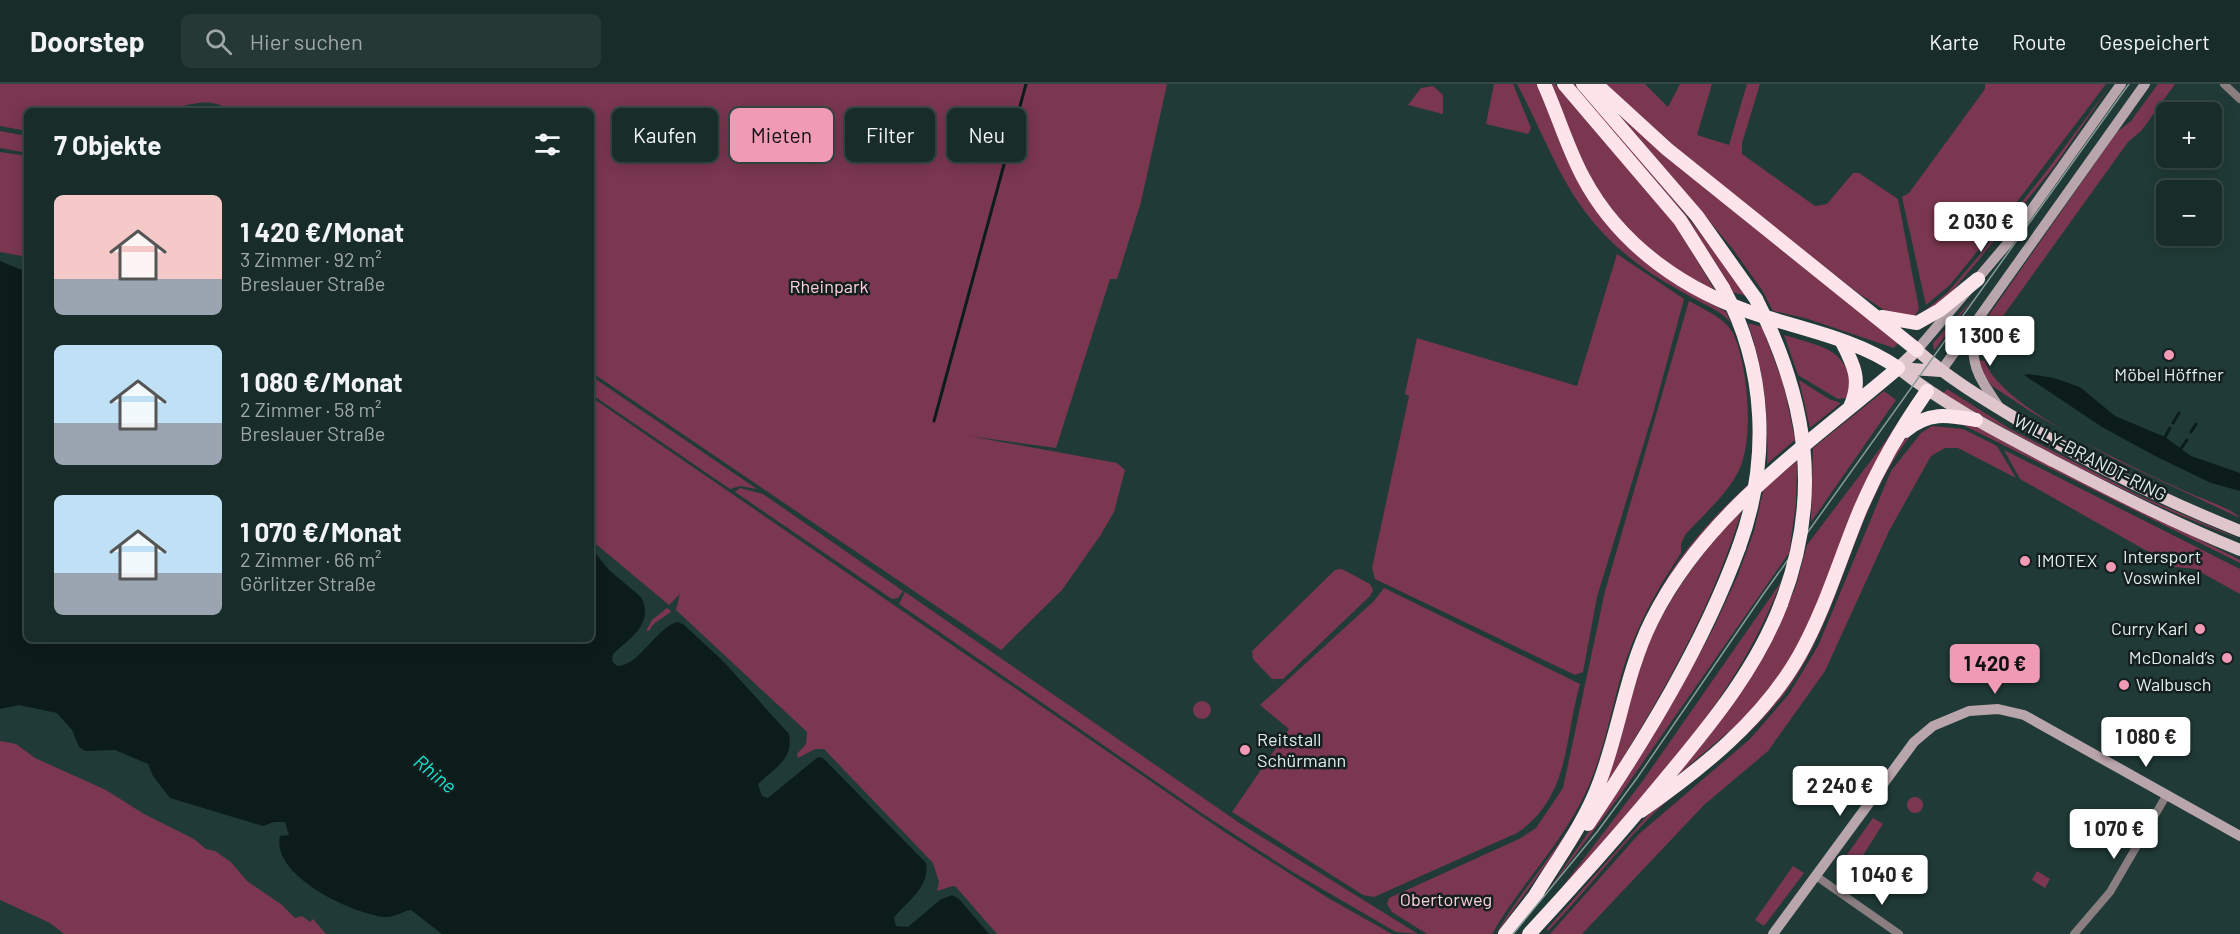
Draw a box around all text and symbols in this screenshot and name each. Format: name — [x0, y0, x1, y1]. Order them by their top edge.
search box — [181, 14, 601, 68]
text: Doorstep — [30, 24, 145, 58]
icon: search — [202, 25, 235, 58]
text: Hier suchen — [250, 28, 363, 54]
text: Karte — [1929, 29, 1979, 54]
text: Route — [2012, 29, 2066, 54]
text: Gespeichert — [2099, 29, 2210, 54]
map controls — [2156, 102, 2222, 246]
button: + — [2156, 102, 2222, 168]
chip: Kaufen — [612, 108, 718, 162]
chip: Mieten — [730, 108, 833, 162]
chip: Filter — [845, 108, 935, 162]
chip: Neu — [947, 108, 1026, 162]
icon: filters — [531, 128, 564, 161]
text: 7 Objekte — [54, 129, 162, 160]
button: − — [2156, 180, 2222, 246]
pin: 2 030 € — [1926, 202, 2036, 253]
text: 2 030 € — [1948, 209, 2014, 233]
text: 1 420 €/Monat — [240, 216, 404, 247]
icon: home — [102, 219, 174, 291]
text: 3 Zimmer · 92 m² — [240, 247, 382, 271]
text: Breslauer Straße — [240, 271, 386, 295]
park label: Rheinpark — [789, 275, 869, 297]
pin: 1 300 € — [1935, 316, 2045, 367]
text: 1 300 € — [1959, 323, 2021, 347]
marker: Möbel Höffner — [2162, 348, 2176, 362]
place label: Möbel Höffner — [2114, 363, 2224, 385]
text: 1 080 €/Monat — [240, 366, 403, 397]
icon: home — [102, 369, 174, 441]
text: 2 Zimmer · 58 m² — [240, 397, 382, 421]
street label: WILLY-BRANDT-RING — [2010, 409, 2171, 505]
text: Breslauer Straße — [240, 421, 386, 445]
text: 1 070 €/Monat — [240, 516, 402, 547]
icon: home — [102, 519, 174, 591]
place label: Intersport Voswinkel — [2123, 545, 2201, 588]
text: 2 Zimmer · 66 m² — [240, 547, 382, 571]
place label: IMOTEX — [2037, 549, 2097, 571]
marker: IMOTEX — [2018, 554, 2032, 568]
marker: Intersport Voswinkel — [2104, 560, 2118, 574]
text: Görlitzer Straße — [240, 571, 376, 595]
place label: Curry Karl — [2111, 617, 2188, 639]
marker: Curry Karl — [2193, 622, 2207, 636]
pin: 1 420 € — [1940, 644, 2050, 695]
place label: McDonald’s — [2129, 646, 2215, 668]
text: 1 420 € — [1964, 651, 2026, 675]
marker: McDonald’s — [2220, 651, 2234, 665]
place label: Walbusch — [2136, 673, 2212, 695]
marker: Walbusch — [2117, 678, 2131, 692]
pin: 1 080 € — [2091, 717, 2201, 768]
text: 1 080 € — [2115, 724, 2177, 748]
place label: Reitstall Schürmann — [1257, 728, 1346, 771]
marker: Reitstall Schürmann — [1238, 743, 1252, 757]
water label: Rhine — [409, 749, 462, 798]
pin: 2 240 € — [1785, 766, 1895, 817]
text: 2 240 € — [1807, 773, 1873, 797]
pin: 1 070 € — [2059, 809, 2169, 860]
text: 1 070 € — [2084, 816, 2144, 840]
pin: 1 040 € — [1827, 855, 1937, 906]
text: 1 040 € — [1851, 862, 1913, 886]
park label: Obertorweg — [1400, 888, 1492, 910]

